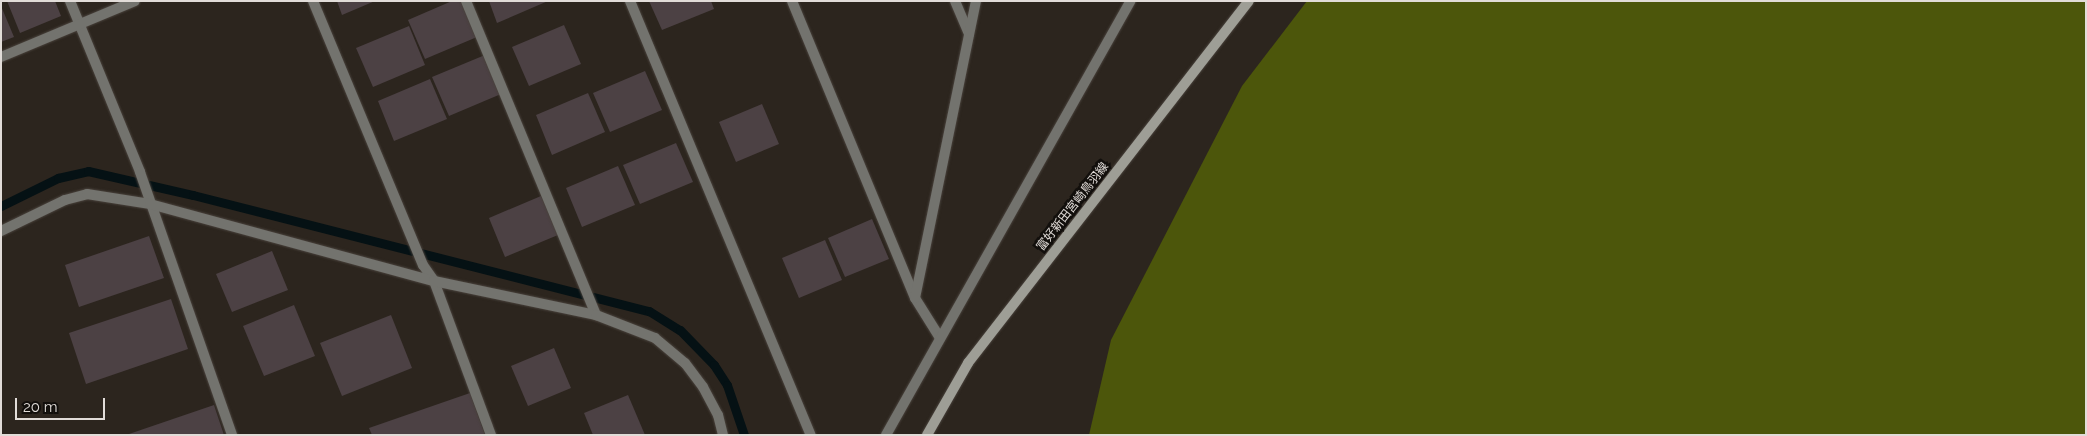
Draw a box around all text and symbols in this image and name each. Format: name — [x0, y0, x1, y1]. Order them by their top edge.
street label: 富好新田宮崎鳥羽線 — [1034, 160, 1112, 254]
scale bar — [18, 388, 108, 420]
text: 20 m — [23, 398, 58, 416]

